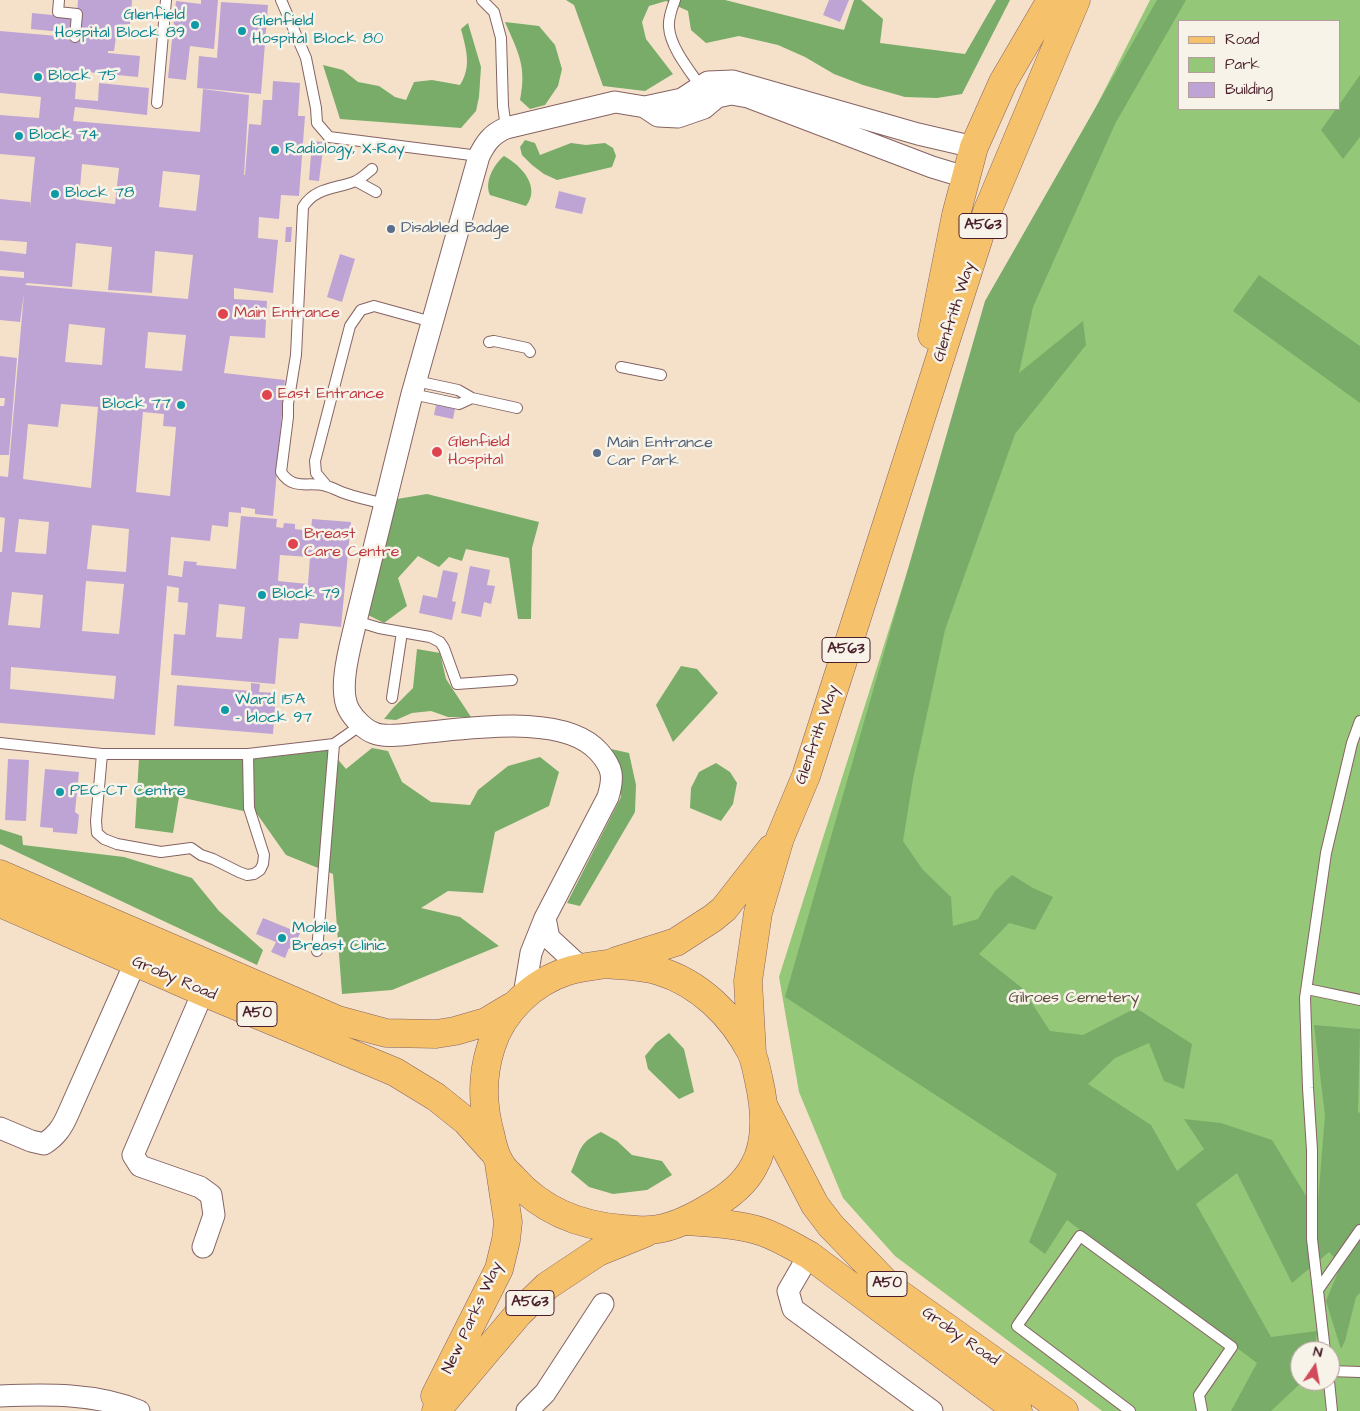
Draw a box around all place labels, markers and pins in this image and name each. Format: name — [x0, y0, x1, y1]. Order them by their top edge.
place label: Glenfield Hospital Block 89 — [55, 6, 185, 44]
place label: Glenfield Hospital Block 80 — [252, 12, 383, 50]
marker: Glenfield Hospital Block 89 — [189, 19, 201, 31]
marker: Glenfield Hospital Block 80 — [236, 25, 248, 37]
place label: Block 75 — [48, 67, 118, 87]
marker: Block 75 — [32, 71, 44, 83]
place label: Block 74 — [29, 126, 99, 146]
marker: Block 74 — [13, 130, 25, 142]
place label: Radiology, X-Ray — [285, 140, 405, 160]
marker: Radiology, X-Ray — [269, 144, 281, 156]
place label: Block 78 — [65, 184, 134, 204]
marker: Block 78 — [49, 188, 61, 200]
place label: Disabled Badge — [401, 219, 509, 239]
marker: Disabled Badge — [385, 223, 397, 235]
place label: Main Entrance — [234, 304, 340, 324]
marker: Main Entrance — [216, 307, 230, 321]
place label: East Entrance — [278, 385, 384, 405]
marker: East Entrance — [260, 388, 274, 402]
place label: Block 77 — [102, 395, 171, 415]
marker: Block 77 — [175, 399, 187, 411]
place label: Glenfield Hospital — [448, 433, 510, 471]
place label: Main Entrance Car Park — [607, 434, 713, 472]
marker: Glenfield Hospital — [430, 445, 444, 459]
marker: Main Entrance Car Park — [591, 447, 603, 459]
place label: Breast Care Centre — [304, 525, 399, 563]
marker: Breast Care Centre — [286, 537, 300, 551]
place label: Block 79 — [272, 585, 340, 605]
marker: Block 79 — [256, 589, 268, 601]
place label: Ward 15A - block 97 — [235, 691, 312, 729]
marker: Ward 15A - block 97 — [219, 704, 231, 716]
place label: PEC-CT Centre — [70, 782, 186, 802]
marker: PEC-CT Centre — [54, 786, 66, 798]
place label: Mobile Breast Clinic — [292, 919, 387, 957]
marker: Mobile Breast Clinic — [276, 932, 288, 944]

